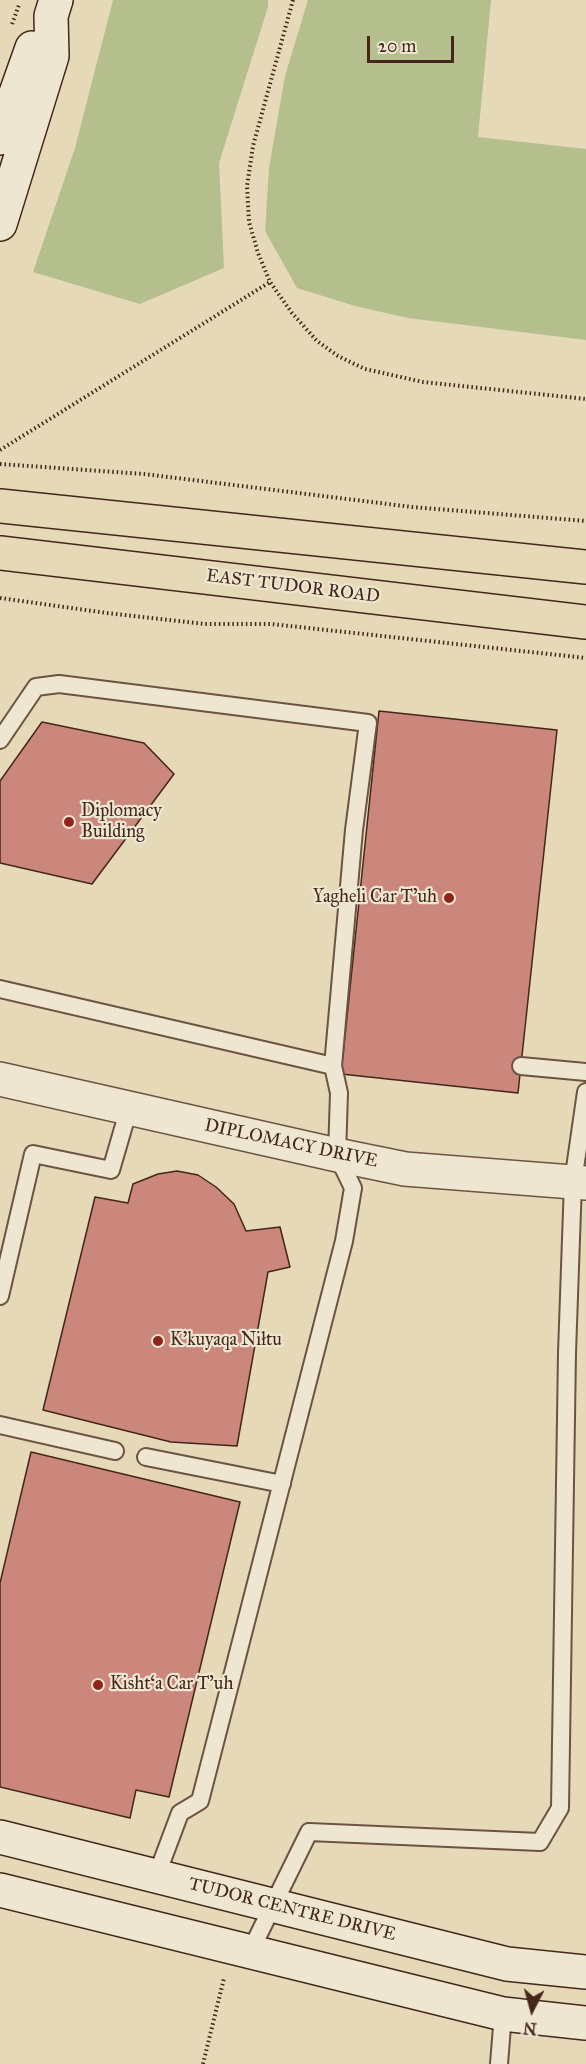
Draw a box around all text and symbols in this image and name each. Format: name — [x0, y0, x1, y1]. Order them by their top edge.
scale bar — [370, 24, 457, 62]
text: 20 m — [378, 35, 416, 57]
street label: EAST TUDOR ROAD — [205, 566, 381, 608]
place label: Diplomacy Building — [81, 801, 162, 844]
marker: Diplomacy Building — [62, 815, 76, 829]
place label: Yagheli Car T’uh — [313, 887, 437, 909]
marker: Yagheli Car T’uh — [442, 891, 456, 905]
street label: DIPLOMACY DRIVE — [202, 1115, 380, 1173]
place label: K’kuyaqa Niłtu — [170, 1330, 282, 1352]
marker: K’kuyaqa Niłtu — [151, 1334, 165, 1348]
place label: Kisht‘a Car T’uh — [110, 1674, 233, 1696]
marker: Kisht‘a Car T’uh — [91, 1678, 105, 1692]
street label: TUDOR CENTRE DRIVE — [186, 1874, 398, 1946]
north arrow — [502, 1980, 562, 2040]
text: N — [522, 2018, 538, 2039]

